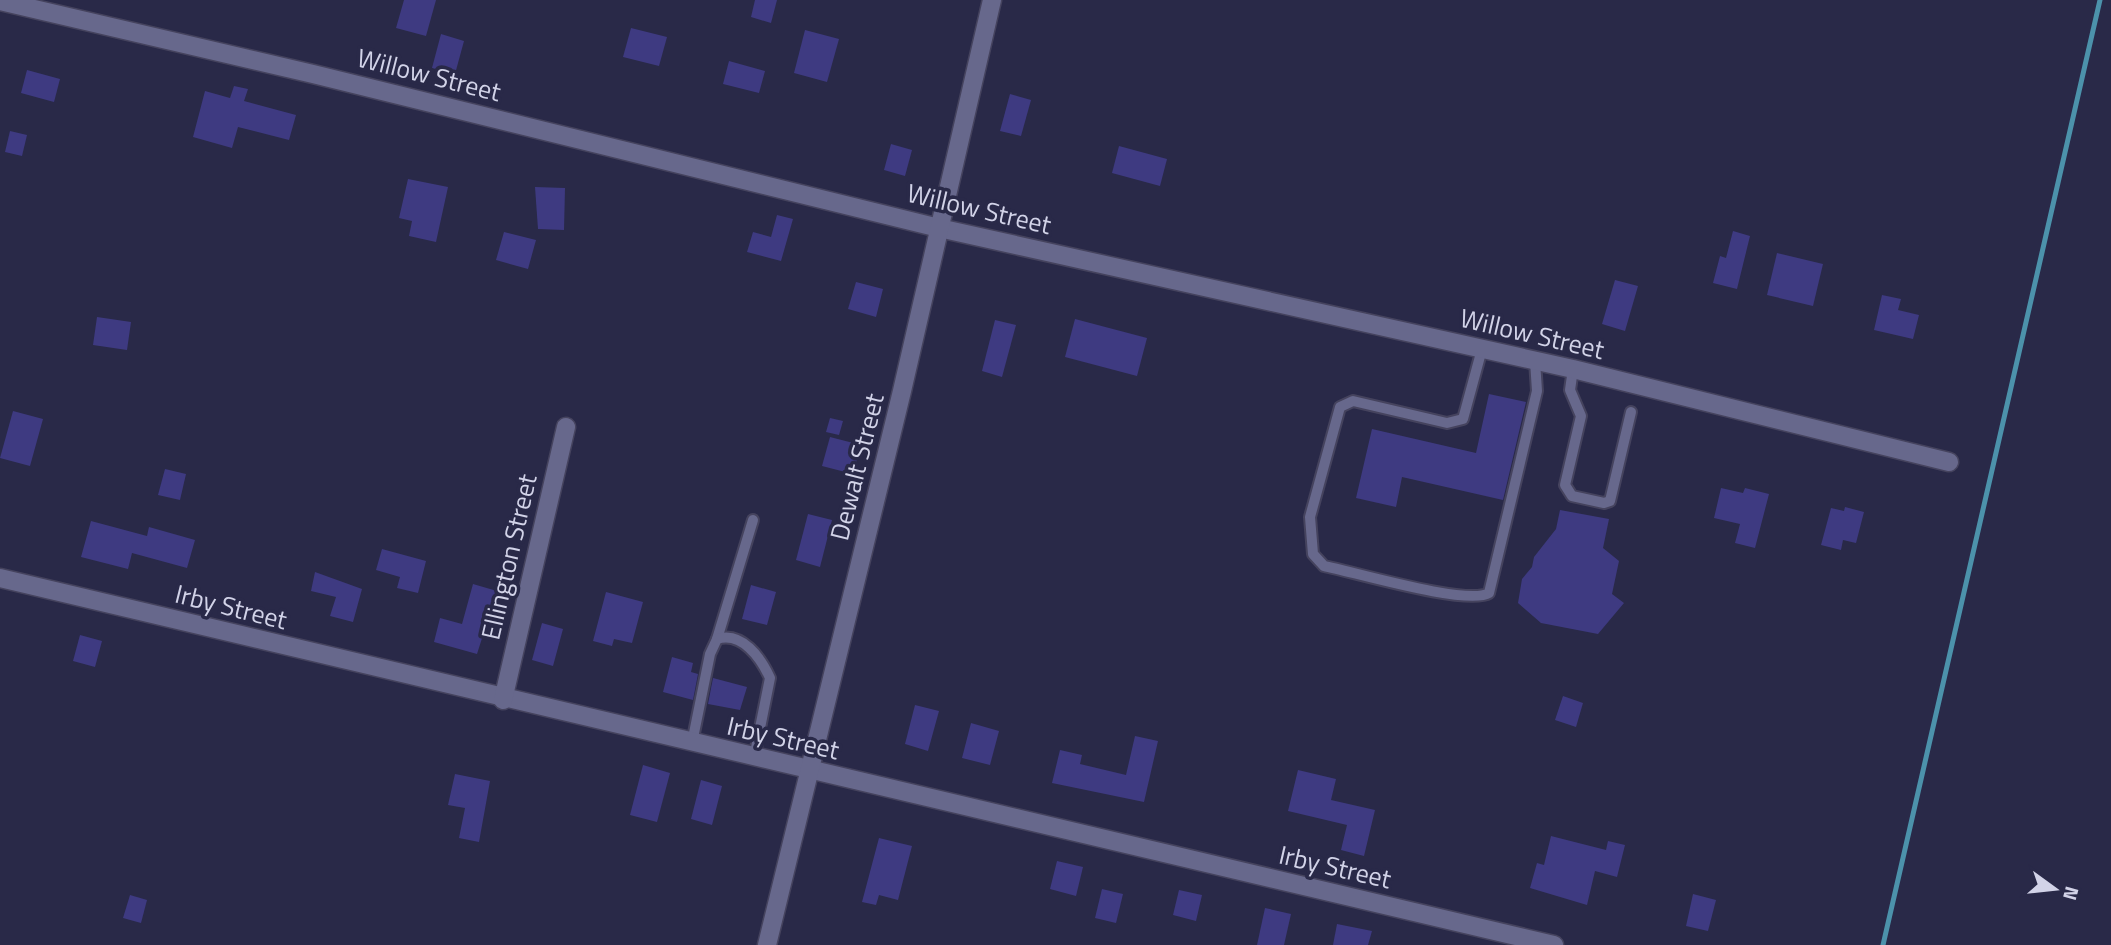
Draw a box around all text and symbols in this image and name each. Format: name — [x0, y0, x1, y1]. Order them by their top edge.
street label: Willow Street — [353, 38, 505, 111]
street label: Willow Street — [903, 173, 1055, 244]
street label: Willow Street — [1456, 298, 1608, 369]
street label: Dewalt Street — [819, 389, 894, 545]
street label: Ellington Street — [471, 470, 547, 644]
street label: Irby Street — [171, 574, 291, 639]
street label: Irby Street — [723, 706, 843, 769]
street label: Irby Street — [1275, 835, 1395, 898]
north arrow — [2020, 854, 2090, 924]
text: N — [2056, 883, 2088, 904]

